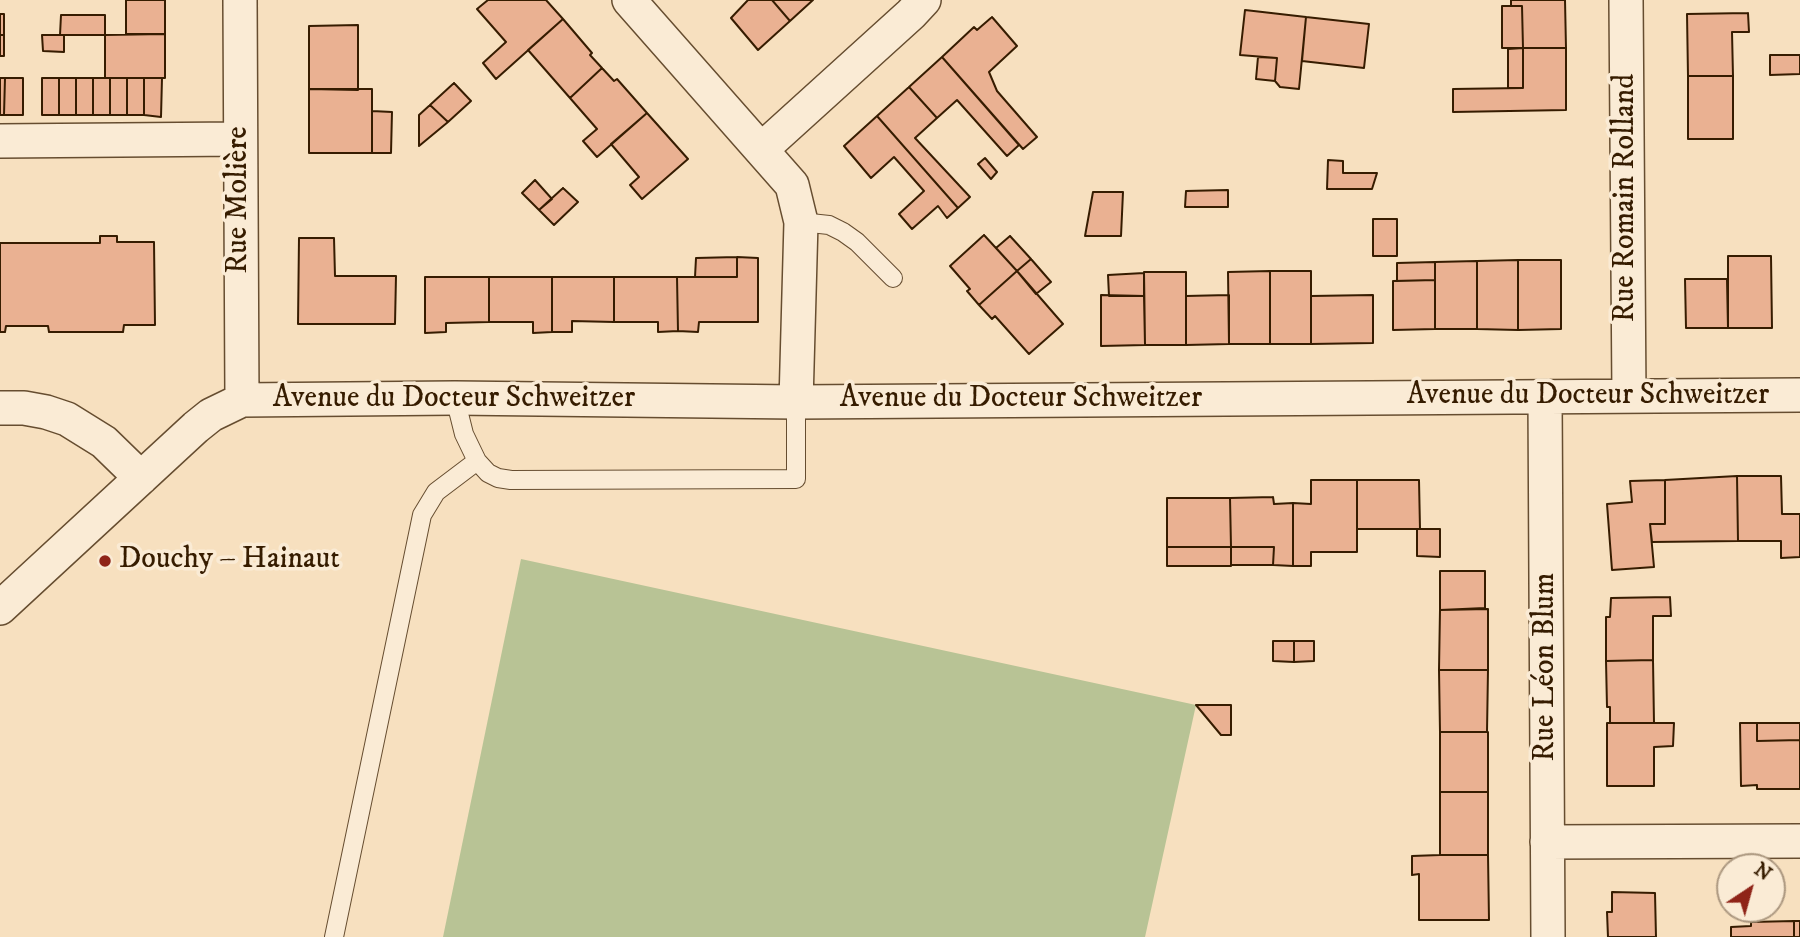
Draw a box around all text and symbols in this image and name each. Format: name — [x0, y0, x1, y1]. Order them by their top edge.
street label: Rue Romain Rolland — [1609, 74, 1645, 322]
street label: Rue Molière — [222, 126, 258, 274]
street label: Avenue du Docteur Schweitzer — [1407, 379, 1769, 415]
street label: Avenue du Docteur Schweitzer — [273, 382, 635, 418]
street label: Avenue du Docteur Schweitzer — [840, 382, 1202, 418]
place label: Douchy – Hainaut — [119, 543, 340, 579]
marker: Douchy – Hainaut — [97, 553, 113, 569]
street label: Rue Léon Blum — [1529, 573, 1565, 761]
north arrow — [1716, 853, 1786, 923]
text: N — [1749, 858, 1776, 886]

